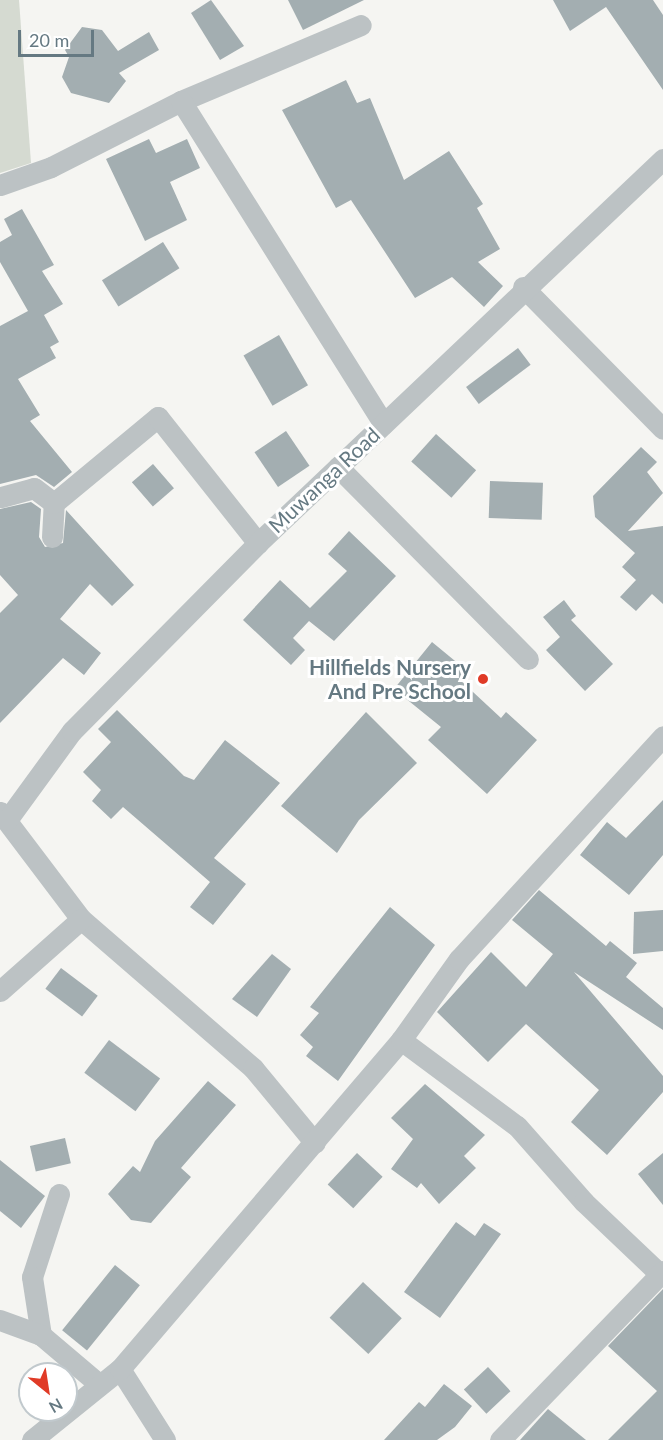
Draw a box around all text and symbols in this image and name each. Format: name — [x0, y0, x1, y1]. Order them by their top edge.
scale bar — [21, 18, 98, 56]
text: 20 m — [29, 29, 69, 51]
street label: Muwanga Road — [263, 422, 385, 538]
place label: Hillfields Nursery And Pre School — [309, 654, 471, 704]
marker: Hillfields Nursery And Pre School — [476, 672, 490, 686]
north arrow — [18, 1362, 78, 1422]
text: N — [46, 1395, 66, 1418]

